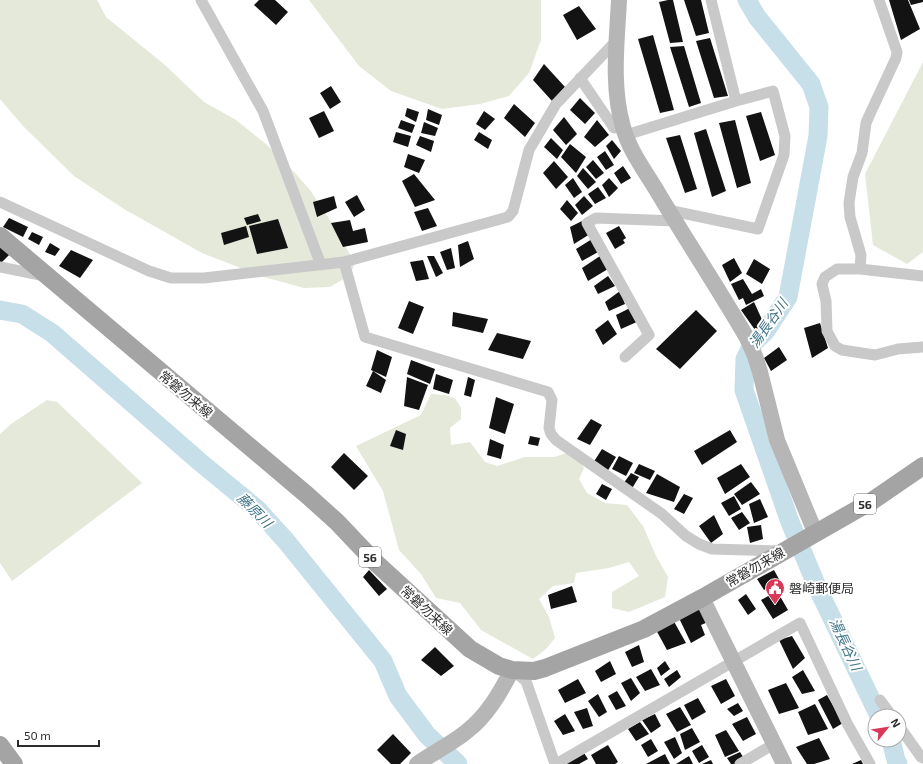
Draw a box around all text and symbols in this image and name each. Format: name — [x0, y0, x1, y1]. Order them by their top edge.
water label: 湯長谷川 — [745, 294, 792, 351]
street label: 常磐勿来線 — [156, 367, 216, 421]
water label: 藤原川 — [234, 489, 277, 532]
road number: 56 — [854, 494, 876, 514]
street label: 常磐勿来線 — [723, 544, 787, 590]
road number: 56 — [359, 547, 381, 567]
public building icon: 磐崎郵便局 — [764, 577, 786, 605]
place label: 磐崎郵便局 — [789, 580, 854, 596]
street label: 常磐勿来線 — [398, 582, 456, 638]
water label: 湯長谷川 — [826, 615, 866, 675]
north arrow — [867, 708, 907, 748]
text: N — [888, 716, 904, 729]
scale bar — [18, 722, 99, 748]
text: 50 m — [24, 728, 51, 742]

